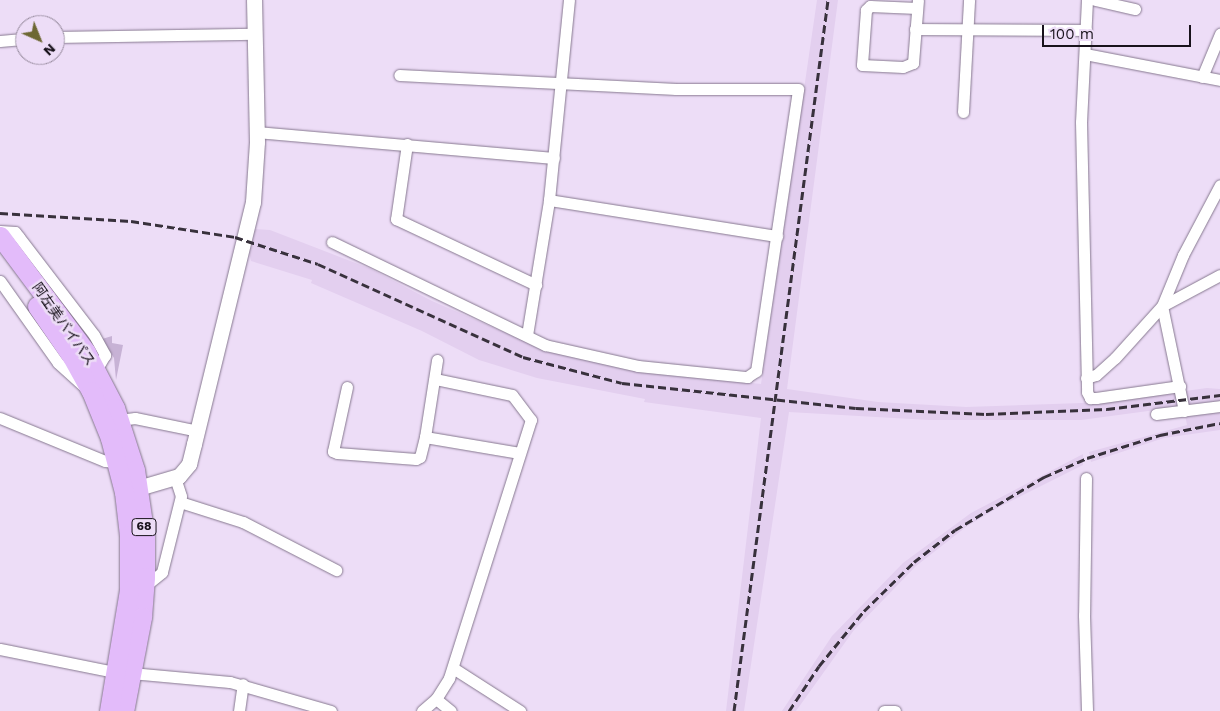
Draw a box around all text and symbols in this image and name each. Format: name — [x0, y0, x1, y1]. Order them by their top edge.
north arrow — [15, 15, 65, 65]
scale bar — [1045, 15, 1194, 47]
text: 100 m — [1050, 25, 1094, 43]
text: N — [40, 41, 59, 59]
street label: 阿左美バイパス — [29, 279, 99, 369]
road number: 68 — [132, 518, 156, 536]

